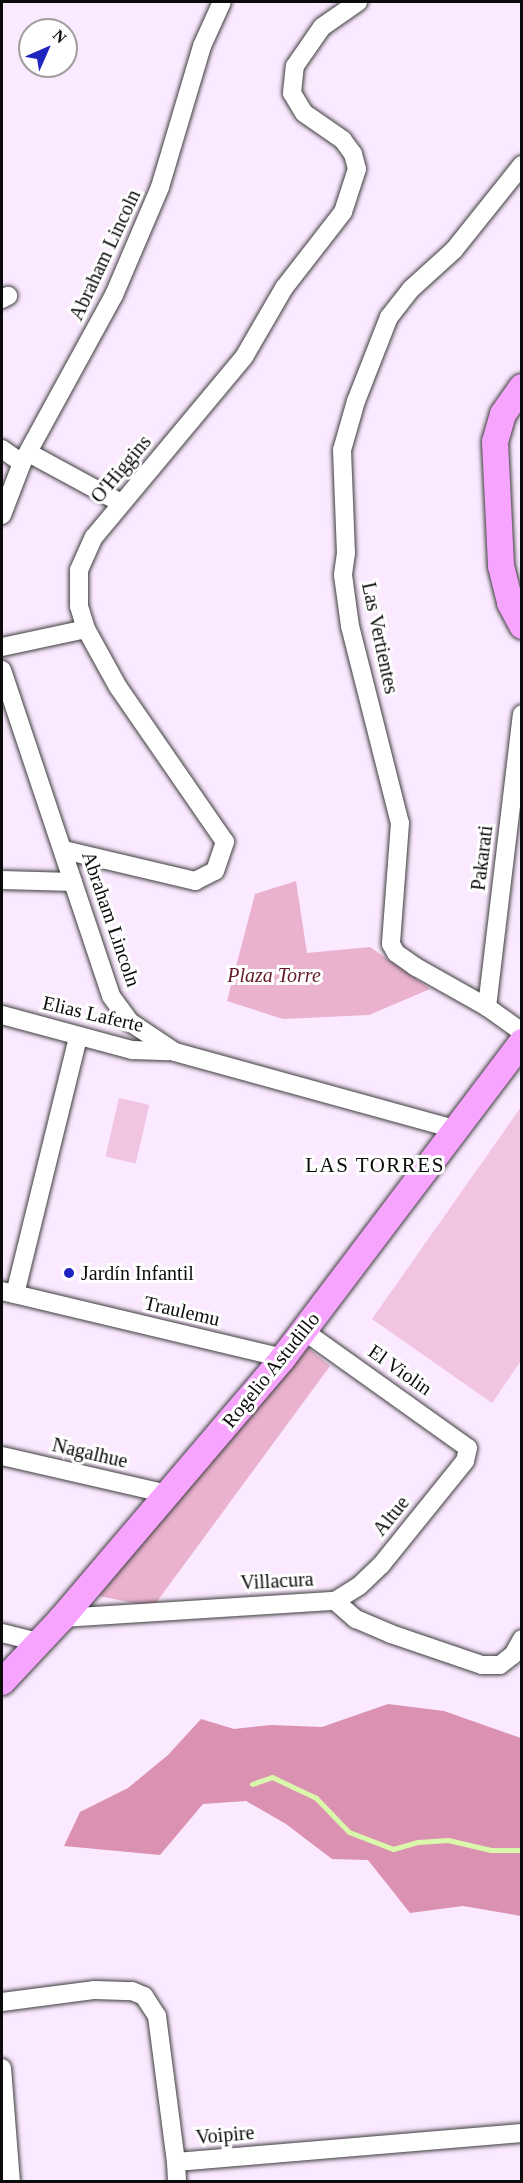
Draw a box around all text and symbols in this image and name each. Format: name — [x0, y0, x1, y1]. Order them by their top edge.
north arrow — [18, 18, 78, 78]
text: N — [50, 26, 70, 46]
street label: Abraham Lincoln — [64, 186, 146, 324]
street label: O'Higgins — [86, 430, 156, 508]
street label: Las Vertientes — [356, 580, 404, 696]
street label: Pakarati — [466, 824, 498, 892]
street label: Abraham Lincoln — [77, 848, 145, 990]
park label: Plaza Torre — [227, 963, 321, 987]
street label: Elias Laferte — [40, 991, 146, 1037]
district label: LAS TORRES — [305, 1152, 445, 1178]
place label: Jardín Infantil — [81, 1261, 194, 1285]
marker: Jardín Infantil — [62, 1266, 76, 1280]
street label: Traulemu — [142, 1291, 222, 1331]
street label: Rogelio Astudillo — [217, 1307, 325, 1433]
street label: El Violin — [363, 1339, 437, 1401]
street label: Nagalhue — [50, 1433, 130, 1473]
street label: Altue — [368, 1491, 414, 1541]
street label: Villacura — [240, 1567, 314, 1595]
street label: Voipire — [195, 2120, 255, 2150]

